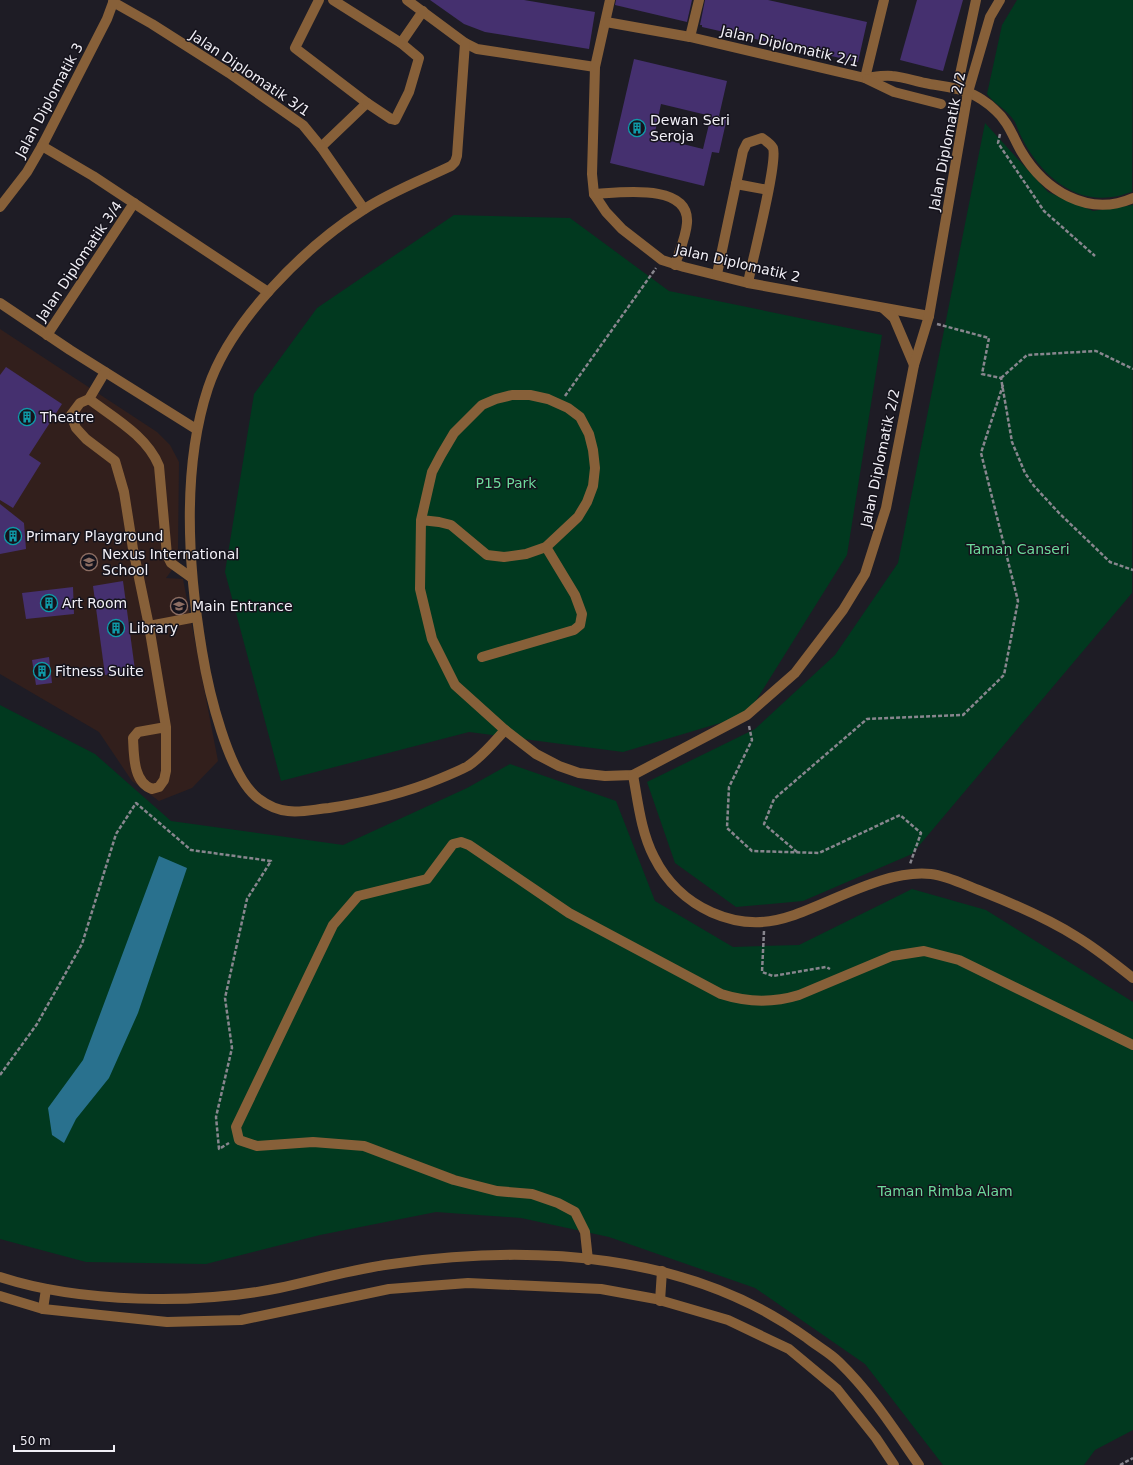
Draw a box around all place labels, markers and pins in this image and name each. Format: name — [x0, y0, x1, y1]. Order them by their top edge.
place label: Dewan Seri Seroja — [650, 112, 730, 144]
building icon: Dewan Seri Seroja — [627, 118, 647, 138]
building icon: Theatre — [17, 407, 37, 427]
place label: Theatre — [39, 409, 94, 425]
building icon: Primary Playground — [3, 526, 23, 546]
place label: Primary Playground — [26, 528, 163, 544]
place label: Nexus International School — [102, 546, 239, 578]
school or university icon: Nexus International School — [79, 552, 99, 572]
building icon: Art Room — [39, 593, 59, 613]
place label: Art Room — [62, 595, 127, 611]
school or university icon: Main Entrance — [169, 596, 189, 616]
place label: Main Entrance — [192, 598, 293, 614]
building icon: Library — [106, 618, 126, 638]
place label: Library — [129, 620, 178, 636]
building icon: Fitness Suite — [32, 661, 52, 681]
place label: Fitness Suite — [55, 663, 144, 679]

